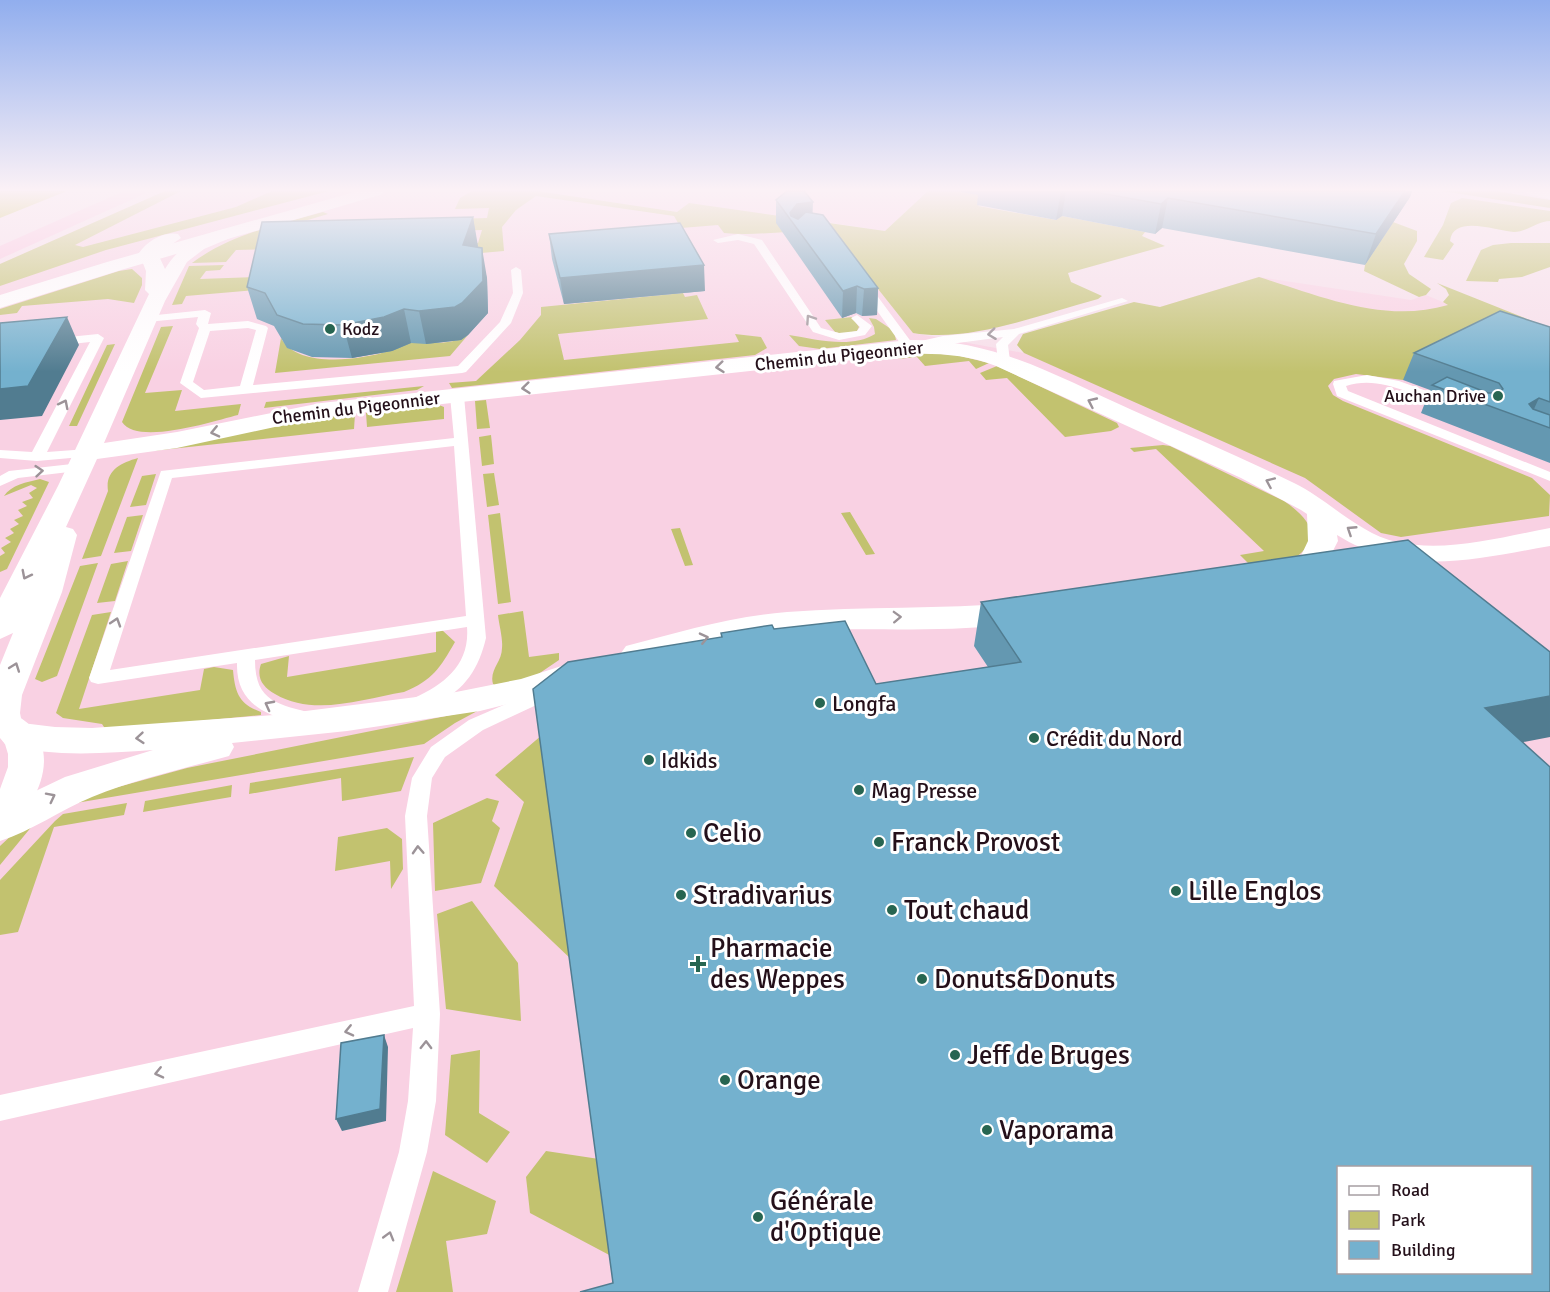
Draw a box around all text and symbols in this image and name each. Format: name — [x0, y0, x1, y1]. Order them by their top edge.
one-way arrow — [806, 315, 817, 326]
place label: Kodz — [342, 318, 379, 340]
marker: Kodz — [323, 322, 337, 336]
one-way arrow — [988, 327, 997, 340]
street label: Chemin du Pigeonnier — [754, 336, 925, 376]
one-way arrow — [716, 360, 725, 373]
one-way arrow — [522, 381, 531, 394]
place label: Auchan Drive — [1384, 385, 1486, 407]
street label: Chemin du Pigeonnier — [271, 387, 442, 429]
marker: Auchan Drive — [1491, 389, 1505, 403]
one-way arrow — [1088, 397, 1099, 409]
one-way arrow — [57, 400, 68, 411]
one-way arrow — [210, 424, 220, 437]
one-way arrow — [35, 465, 44, 478]
one-way arrow — [1265, 478, 1276, 490]
one-way arrow — [1347, 527, 1358, 538]
one-way arrow — [22, 569, 33, 580]
one-way arrow — [893, 611, 902, 624]
one-way arrow — [109, 617, 121, 628]
one-way arrow — [699, 633, 709, 646]
one-way arrow — [8, 662, 21, 673]
place label: Longfa — [832, 690, 897, 717]
marker: Longfa — [813, 696, 827, 710]
one-way arrow — [264, 701, 275, 713]
place label: Crédit du Nord — [1046, 725, 1182, 752]
one-way arrow — [136, 731, 145, 744]
marker: Crédit du Nord — [1027, 731, 1041, 745]
place label: Idkids — [661, 747, 717, 774]
marker: Idkids — [642, 753, 656, 767]
place label: Mag Presse — [871, 777, 977, 804]
marker: Mag Presse — [852, 783, 866, 797]
one-way arrow — [44, 793, 55, 805]
place label: Celio — [703, 817, 762, 850]
marker: Celio — [684, 826, 698, 840]
place label: Franck Provost — [891, 826, 1060, 859]
marker: Franck Provost — [872, 835, 886, 849]
one-way arrow — [412, 846, 425, 855]
place label: Lille Englos — [1188, 875, 1321, 908]
place label: Stradivarius — [693, 879, 832, 912]
marker: Lille Englos — [1169, 884, 1183, 898]
marker: Stradivarius — [674, 888, 688, 902]
place label: Tout chaud — [904, 894, 1029, 927]
marker: Tout chaud — [885, 903, 899, 917]
place label: Pharmacie des Weppes — [710, 932, 845, 996]
marker: Pharmacie des Weppes — [691, 957, 705, 971]
place label: Donuts&Donuts — [934, 963, 1115, 996]
marker: Donuts&Donuts — [915, 972, 929, 986]
one-way arrow — [344, 1024, 354, 1037]
place label: Jeff de Bruges — [967, 1039, 1130, 1072]
one-way arrow — [420, 1041, 432, 1050]
marker: Jeff de Bruges — [948, 1048, 962, 1062]
place label: Orange — [737, 1064, 821, 1097]
one-way arrow — [154, 1066, 164, 1079]
marker: Orange — [718, 1073, 732, 1087]
place label: Vaporama — [999, 1114, 1114, 1147]
marker: Vaporama — [980, 1123, 994, 1137]
legend — [1337, 1166, 1532, 1274]
text: Road — [1391, 1179, 1430, 1201]
place label: Générale d'Optique — [770, 1185, 881, 1249]
text: Park — [1391, 1209, 1426, 1231]
marker: Générale d'Optique — [751, 1210, 765, 1224]
one-way arrow — [382, 1231, 394, 1242]
text: Building — [1391, 1239, 1455, 1261]

